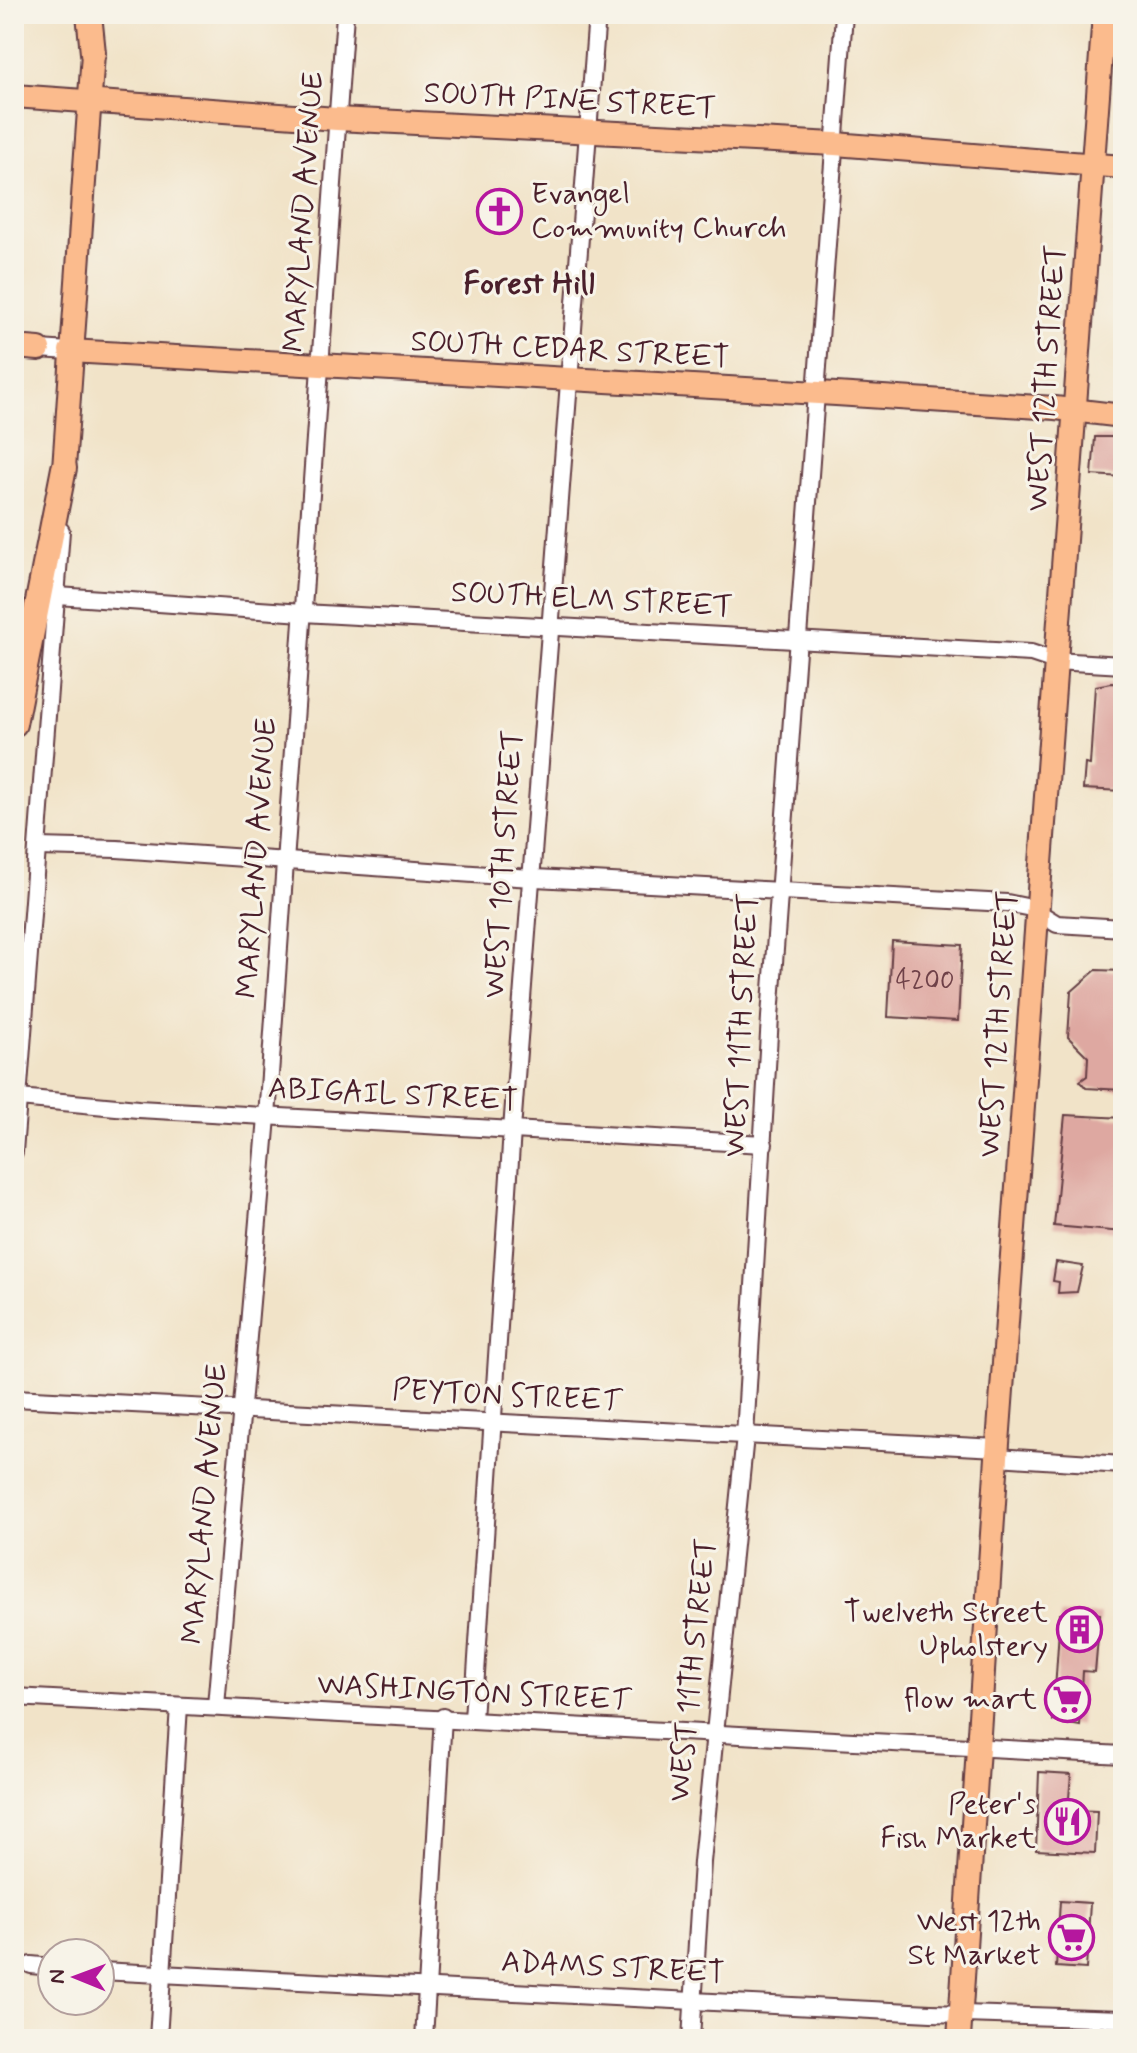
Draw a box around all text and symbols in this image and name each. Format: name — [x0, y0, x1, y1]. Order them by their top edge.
street label: MARYLAND AVENUE — [275, 70, 333, 354]
street label: SOUTH PINE STREET — [423, 74, 717, 128]
place label: Evangel Community Church — [531, 175, 787, 248]
church icon: Evangel Community Church — [476, 187, 524, 235]
street label: WEST 12TH STREET — [1018, 243, 1076, 513]
district label: Forest Hill — [463, 263, 595, 305]
street label: SOUTH CEDAR STREET — [410, 322, 730, 378]
street label: SOUTH ELM STREET — [450, 573, 734, 627]
street label: MARYLAND AVENUE — [228, 716, 286, 1000]
street label: WEST 10TH STREET — [475, 729, 533, 999]
street label: WEST 12TH STREET — [970, 889, 1028, 1159]
street label: WEST 11TH STREET — [716, 892, 768, 1158]
house number: 4200 — [895, 964, 955, 998]
street label: ABIGAIL STREET — [267, 1069, 519, 1121]
street label: MARYLAND AVENUE — [173, 1362, 237, 1646]
street label: PEYTON STREET — [391, 1371, 624, 1422]
street label: WEST 11TH STREET — [660, 1536, 726, 1804]
place label: Twelveth Street Upholstery — [844, 1593, 1048, 1666]
building icon: Twelveth Street Upholstery — [1055, 1605, 1103, 1653]
street label: WASHINGTON STREET — [316, 1665, 634, 1721]
supermarket icon: flow mart — [1044, 1675, 1092, 1723]
place label: flow mart — [903, 1680, 1037, 1719]
place label: Peter's Fish Market — [880, 1785, 1036, 1858]
restaurant icon: Peter's Fish Market — [1043, 1797, 1091, 1845]
place label: West 12th St Market — [908, 1902, 1041, 1975]
supermarket icon: West 12th St Market — [1048, 1914, 1096, 1962]
north arrow — [36, 1937, 116, 2017]
street label: ADAMS STREET — [500, 1943, 726, 1993]
text: N — [44, 1969, 72, 1984]

